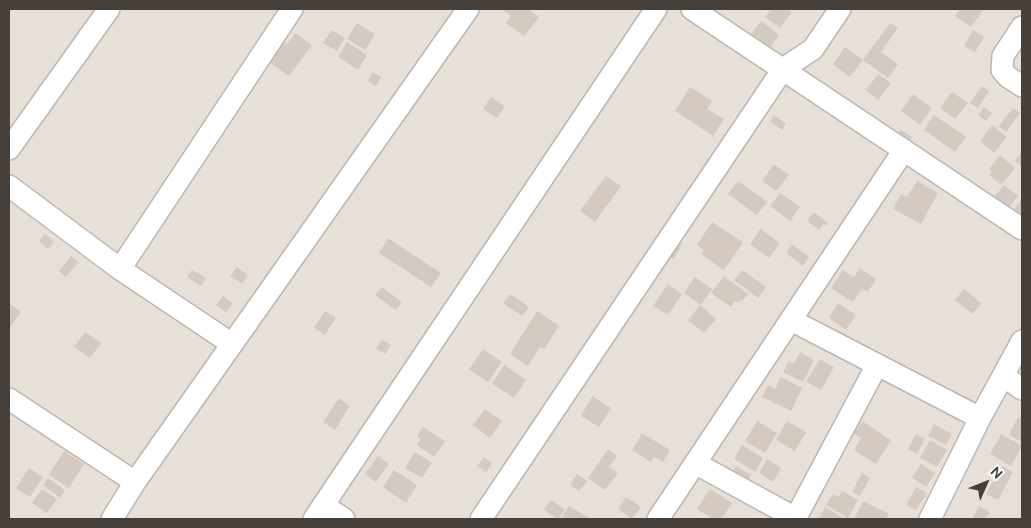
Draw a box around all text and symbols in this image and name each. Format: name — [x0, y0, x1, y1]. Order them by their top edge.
north arrow — [961, 458, 1011, 508]
text: N — [987, 463, 1006, 482]

